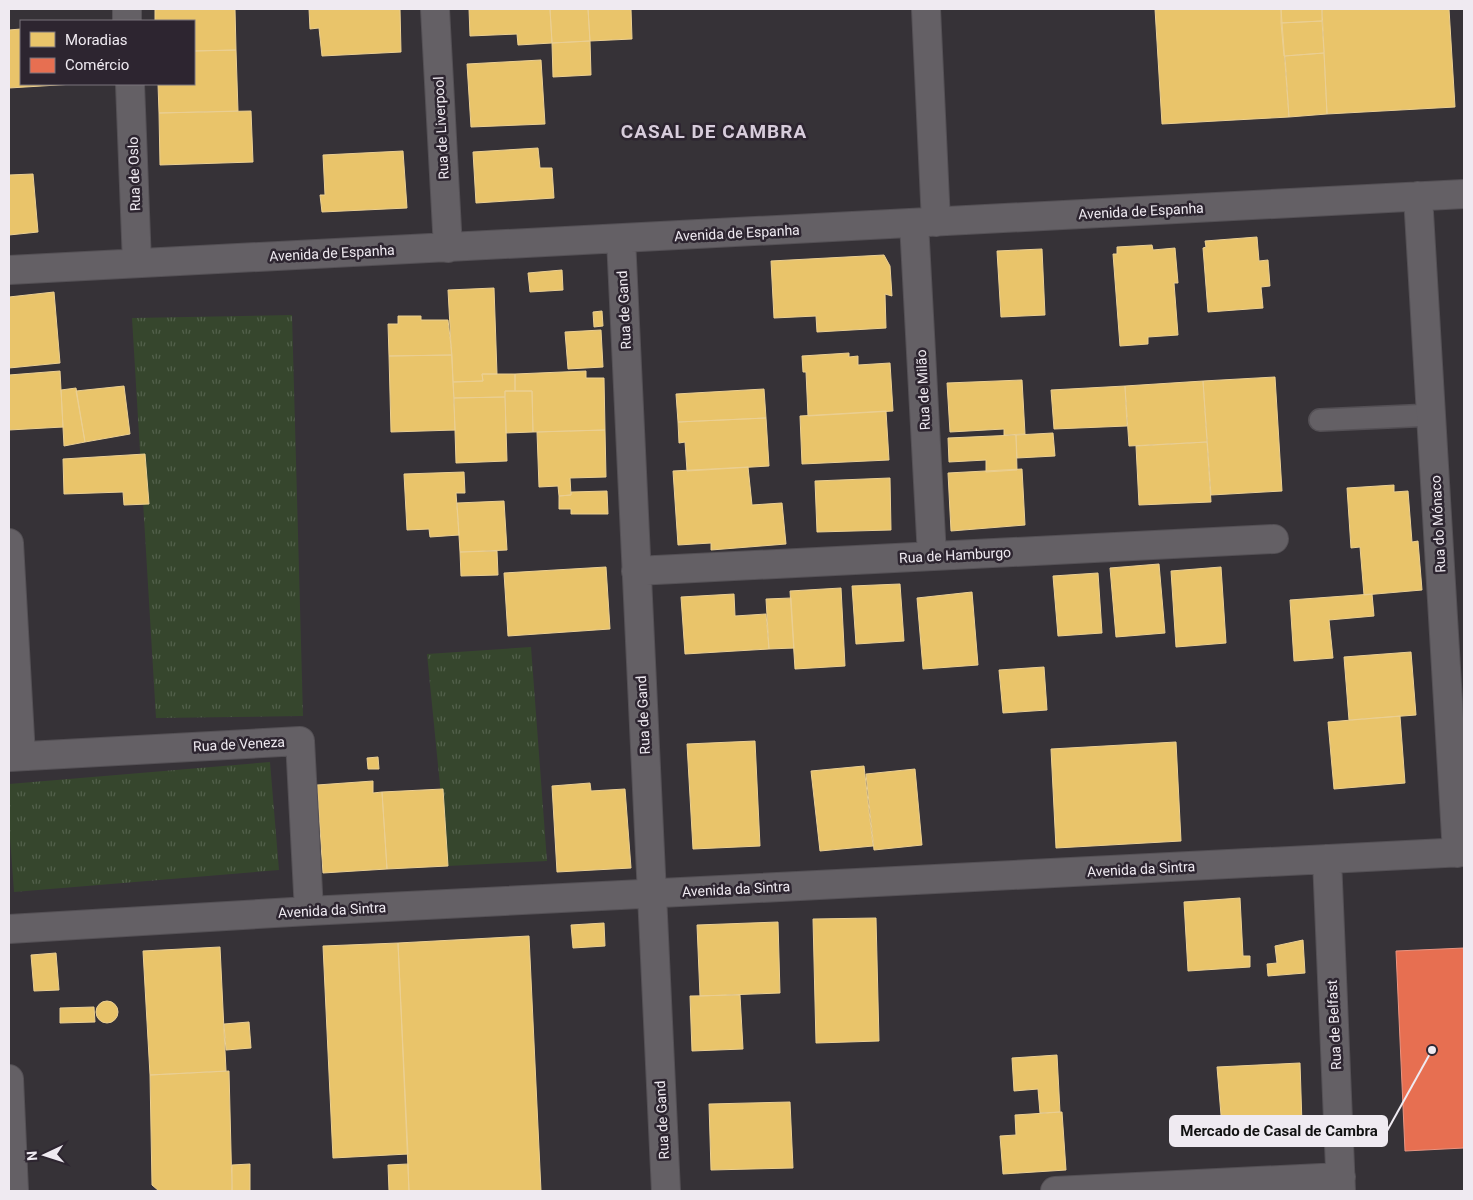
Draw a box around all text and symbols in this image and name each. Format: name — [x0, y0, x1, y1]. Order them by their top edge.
legend — [20, 20, 195, 85]
text: Moradias — [65, 31, 128, 49]
text: Comércio — [65, 56, 129, 74]
street label: Rua de Liverpool — [430, 76, 452, 180]
district label: CASAL DE CAMBRA — [621, 120, 807, 143]
street label: Rua de Oslo — [125, 136, 143, 211]
street label: Avenida de Espanha — [1078, 200, 1204, 222]
street label: Avenida de Espanha — [674, 222, 800, 244]
street label: Avenida de Espanha — [269, 242, 395, 264]
street label: Rua de Gand — [614, 270, 634, 350]
street label: Rua de Milão — [913, 349, 933, 431]
street label: Rua do Mónaco — [1427, 475, 1449, 573]
street label: Rua de Hamburgo — [899, 544, 1011, 566]
street label: Rua de Gand — [633, 675, 653, 755]
street label: Rua de Veneza — [193, 734, 285, 754]
street label: Avenida da Sintra — [1087, 858, 1195, 880]
street label: Avenida da Sintra — [682, 878, 790, 900]
street label: Avenida da Sintra — [278, 899, 386, 921]
street label: Rua de Belfast — [1324, 979, 1344, 1070]
street label: Rua de Gand — [652, 1080, 672, 1160]
callout: Mercado de Casal de Cambra — [1170, 1116, 1387, 1146]
text: Mercado de Casal de Cambra — [1180, 1122, 1378, 1140]
north arrow — [20, 1130, 70, 1180]
text: N — [24, 1150, 40, 1161]

